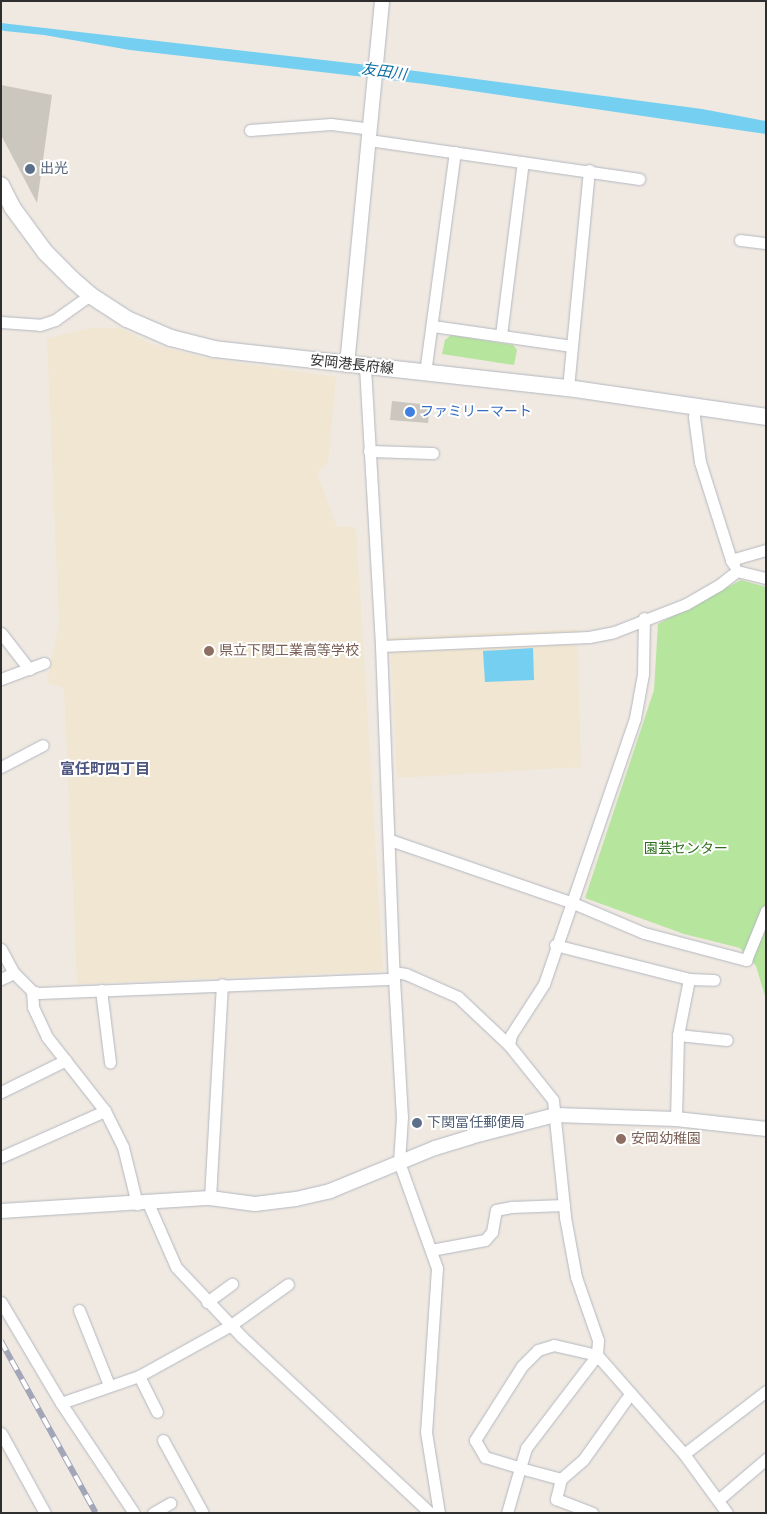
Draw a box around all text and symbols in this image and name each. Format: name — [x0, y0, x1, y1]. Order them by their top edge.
water label: 友田川 — [360, 60, 408, 84]
place label: 出光 — [40, 161, 68, 177]
marker: 出光 — [24, 163, 36, 175]
street label: 安岡港長府線 — [309, 352, 395, 378]
place label: ファミリーマート — [420, 404, 532, 420]
marker: ファミリーマート — [404, 406, 416, 418]
place label: 県立下関工業高等学校 — [219, 643, 359, 659]
marker: 県立下関工業高等学校 — [203, 645, 215, 657]
district label: 富任町四丁目 — [60, 761, 150, 779]
park label: 園芸センター — [644, 841, 728, 857]
place label: 下関冨任郵便局 — [427, 1115, 525, 1131]
marker: 下関冨任郵便局 — [411, 1117, 423, 1129]
place label: 安岡幼稚園 — [631, 1131, 701, 1147]
marker: 安岡幼稚園 — [615, 1133, 627, 1145]

